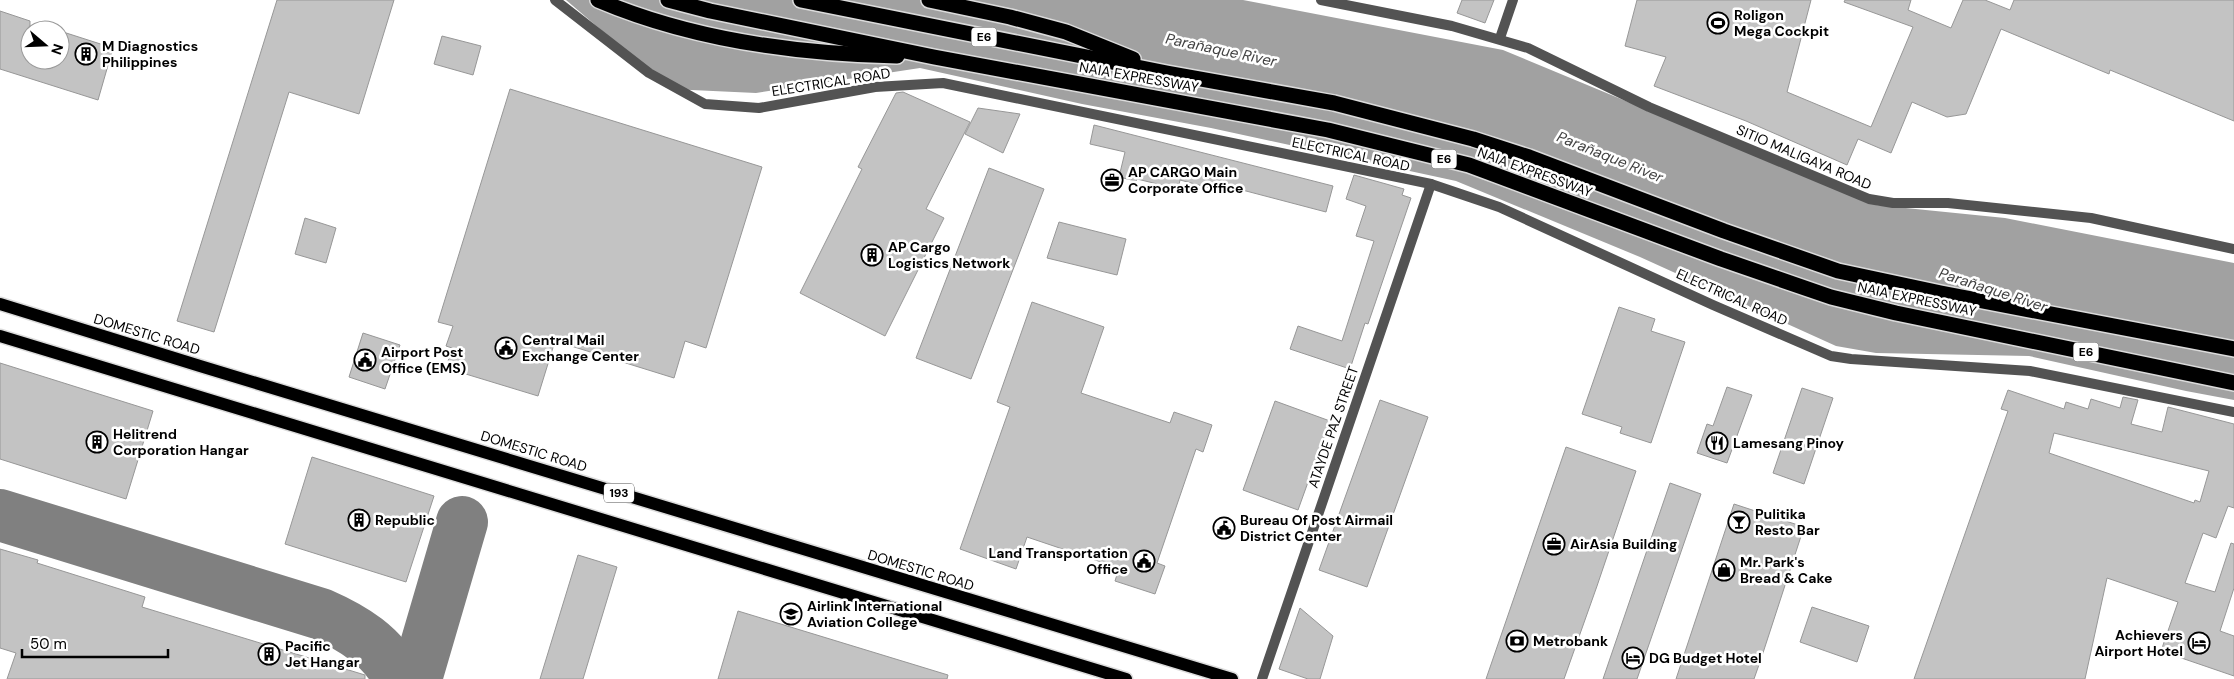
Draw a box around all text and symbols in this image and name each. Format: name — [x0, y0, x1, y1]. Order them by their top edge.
place label: Roligon Mega Cockpit — [1734, 6, 1829, 40]
sports icon: Roligon Mega Cockpit — [1706, 11, 1730, 35]
north arrow — [20, 20, 70, 70]
road number: E6 — [972, 28, 996, 46]
water label: Parañaque River — [1164, 28, 1279, 72]
place label: M Diagnostics Philippines — [102, 37, 198, 71]
text: N — [47, 41, 67, 57]
building icon: M Diagnostics Philippines — [74, 42, 98, 66]
street label: NAIA EXPRESSWAY — [1078, 58, 1200, 96]
street label: ELECTRICAL ROAD — [770, 64, 892, 100]
street label: SITIO MALIGAYA ROAD — [1734, 120, 1874, 194]
water label: Parañaque River — [1554, 127, 1667, 188]
street label: ELECTRICAL ROAD — [1290, 133, 1412, 175]
street label: NAIA EXPRESSWAY — [1475, 143, 1595, 201]
road number: E6 — [1432, 150, 1456, 168]
place label: AP CARGO Main Corporate Office — [1128, 163, 1243, 197]
office icon: AP CARGO Main Corporate Office — [1100, 168, 1124, 192]
place label: AP Cargo Logistics Network — [888, 238, 1010, 272]
building icon: AP Cargo Logistics Network — [860, 243, 884, 267]
water label: Parañaque River — [1936, 263, 2050, 317]
street label: ELECTRICAL ROAD — [1674, 264, 1790, 330]
street label: NAIA EXPRESSWAY — [1856, 278, 1978, 320]
street label: DOMESTIC ROAD — [92, 309, 202, 359]
place label: Central Mail Exchange Center — [522, 331, 639, 365]
public building icon: Central Mail Exchange Center — [494, 336, 518, 360]
road number: E6 — [2074, 342, 2098, 362]
place label: Airport Post Office (EMS) — [381, 343, 467, 377]
public building icon: Airport Post Office (EMS) — [353, 348, 377, 372]
street label: ATAYDE PAZ STREET — [1304, 364, 1362, 490]
place label: Helitrend Corporation Hangar — [113, 425, 249, 459]
street label: DOMESTIC ROAD — [479, 426, 589, 476]
building icon: Helitrend Corporation Hangar — [85, 430, 109, 454]
restaurant icon: Lamesang Pinoy — [1705, 431, 1729, 455]
place label: Lamesang Pinoy — [1733, 434, 1845, 452]
road number: 193 — [604, 483, 634, 502]
place label: Pulitika Resto Bar — [1755, 505, 1820, 539]
building icon: Republic — [347, 508, 371, 532]
bar icon: Pulitika Resto Bar — [1727, 510, 1751, 534]
place label: Republic — [375, 511, 435, 529]
place label: Bureau Of Post Airmail District Center — [1240, 511, 1393, 545]
public building icon: Bureau Of Post Airmail District Center — [1212, 516, 1236, 540]
office icon: AirAsia Building — [1542, 532, 1566, 556]
place label: AirAsia Building — [1570, 535, 1677, 553]
place label: Land Transportation Office — [988, 544, 1128, 578]
street label: DOMESTIC ROAD — [866, 545, 976, 595]
public building icon: Land Transportation Office — [1132, 549, 1156, 573]
place label: Mr. Park's Bread & Cake — [1740, 553, 1832, 587]
shop icon: Mr. Park's Bread & Cake — [1712, 558, 1736, 582]
place label: Airlink International Aviation College — [807, 597, 942, 631]
school or university icon: Airlink International Aviation College — [779, 602, 803, 626]
scale bar — [22, 626, 169, 658]
place label: Achievers Airport Hotel — [2094, 626, 2183, 660]
bank icon: Metrobank — [1505, 629, 1529, 653]
hotel icon: Achievers Airport Hotel — [2187, 631, 2211, 655]
place label: Metrobank — [1533, 632, 1608, 650]
text: 50 m — [30, 634, 67, 654]
place label: Pacific Jet Hangar — [285, 637, 360, 671]
building icon: Pacific Jet Hangar — [257, 642, 281, 666]
hotel icon: DG Budget Hotel — [1621, 646, 1645, 670]
place label: DG Budget Hotel — [1649, 649, 1762, 667]

